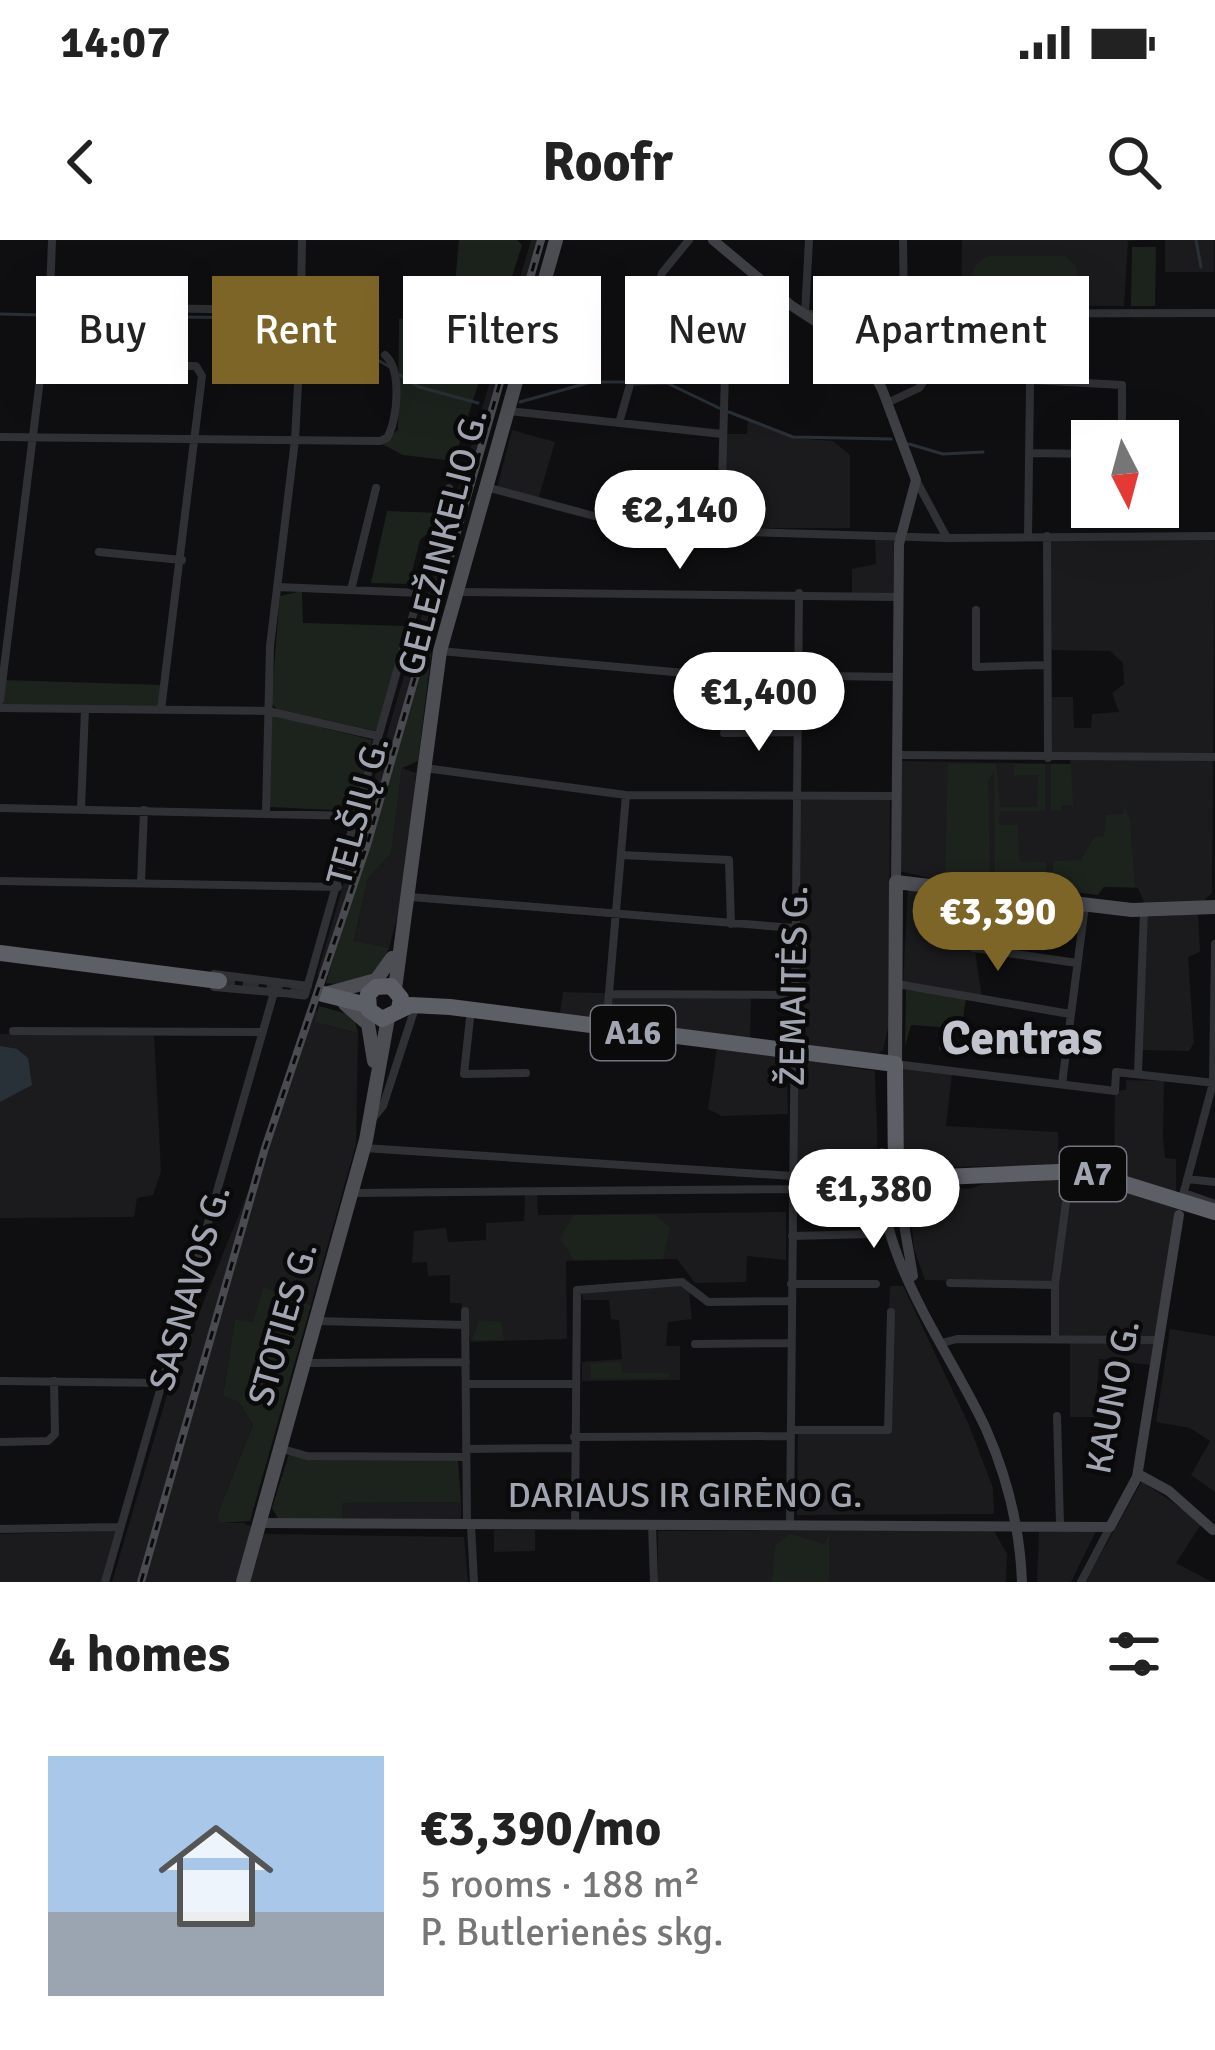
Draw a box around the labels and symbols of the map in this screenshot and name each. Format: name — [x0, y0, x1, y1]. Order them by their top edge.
street label: GELEŽINKELIO G. — [388, 404, 498, 680]
north arrow — [1071, 420, 1179, 528]
pin: €2,140 — [582, 470, 778, 572]
pin: €1,400 — [661, 652, 857, 754]
street label: TELŠIŲ G. — [317, 732, 399, 890]
pin: €3,390 — [900, 872, 1096, 974]
street label: ŽEMAITĖS G. — [770, 885, 818, 1087]
road number: A16 — [591, 1006, 675, 1060]
district label: Centras — [941, 1009, 1103, 1068]
road number: A7 — [1060, 1147, 1126, 1201]
pin: €1,380 — [776, 1149, 972, 1251]
street label: SASNAVOS G. — [139, 1180, 241, 1396]
street label: STOTIES G. — [238, 1237, 328, 1411]
street label: KAUNO G. — [1076, 1316, 1150, 1478]
street label: DARIAUS IR GIRĖNO G. — [508, 1473, 862, 1518]

